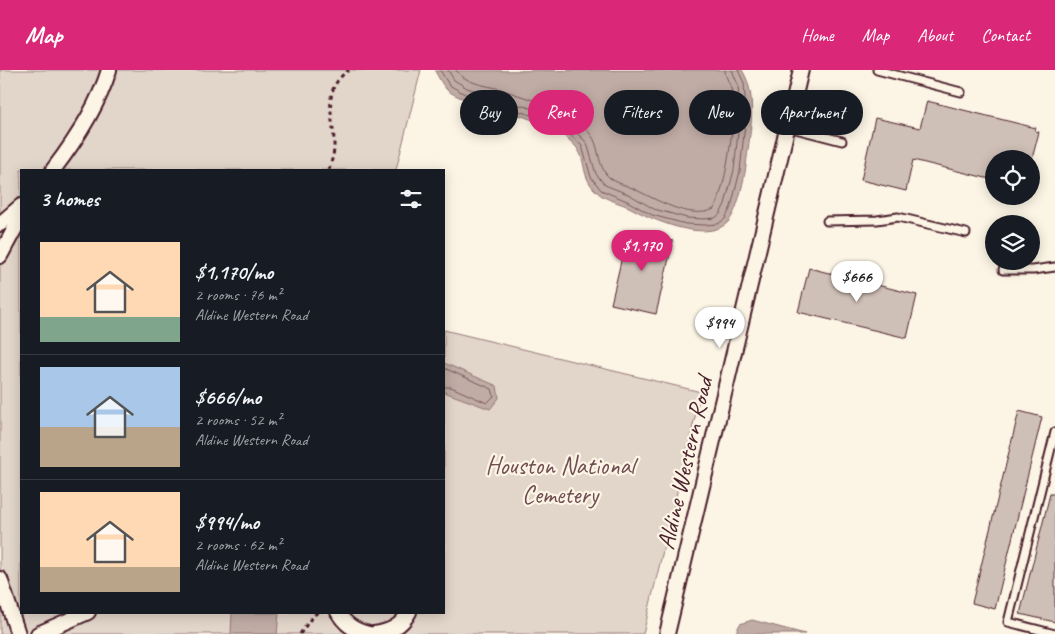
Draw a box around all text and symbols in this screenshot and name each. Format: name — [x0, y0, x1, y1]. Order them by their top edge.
text: Map — [25, 20, 62, 50]
text: Home — [801, 24, 834, 46]
text: Map — [862, 24, 889, 46]
text: About — [917, 24, 953, 46]
text: Contact — [981, 24, 1030, 46]
chip: Buy — [460, 90, 518, 135]
chip: Rent — [528, 90, 594, 135]
chip: Filters — [604, 90, 679, 135]
chip: New — [689, 90, 751, 135]
chip: Apartment — [761, 90, 863, 135]
map controls — [985, 150, 1040, 270]
button: locate — [985, 150, 1040, 205]
icon: filters — [397, 185, 425, 213]
text: 3 homes — [40, 186, 99, 212]
button: layers — [985, 215, 1040, 270]
pin: $1,170 — [601, 230, 683, 272]
text: $1,170 — [622, 236, 662, 256]
text: $1,170/mo — [195, 259, 273, 285]
pin: $666 — [827, 260, 887, 303]
icon: home — [80, 262, 140, 322]
text: $666 — [842, 267, 872, 287]
text: 2 rooms · 76 m² — [195, 285, 281, 305]
text: Aldine Western Road — [195, 305, 308, 325]
pin: $994 — [690, 306, 750, 349]
text: $994 — [706, 313, 734, 333]
street label: Aldine Western Road — [650, 370, 721, 553]
text: $666/mo — [195, 384, 261, 410]
icon: home — [80, 387, 140, 447]
text: 2 rooms · 52 m² — [195, 410, 281, 430]
text: Aldine Western Road — [195, 430, 308, 450]
park label: Houston National Cemetery — [485, 450, 639, 511]
text: $994/mo — [195, 509, 259, 535]
icon: home — [80, 512, 140, 572]
text: 2 rooms · 62 m² — [195, 535, 281, 555]
text: Aldine Western Road — [195, 555, 308, 575]

